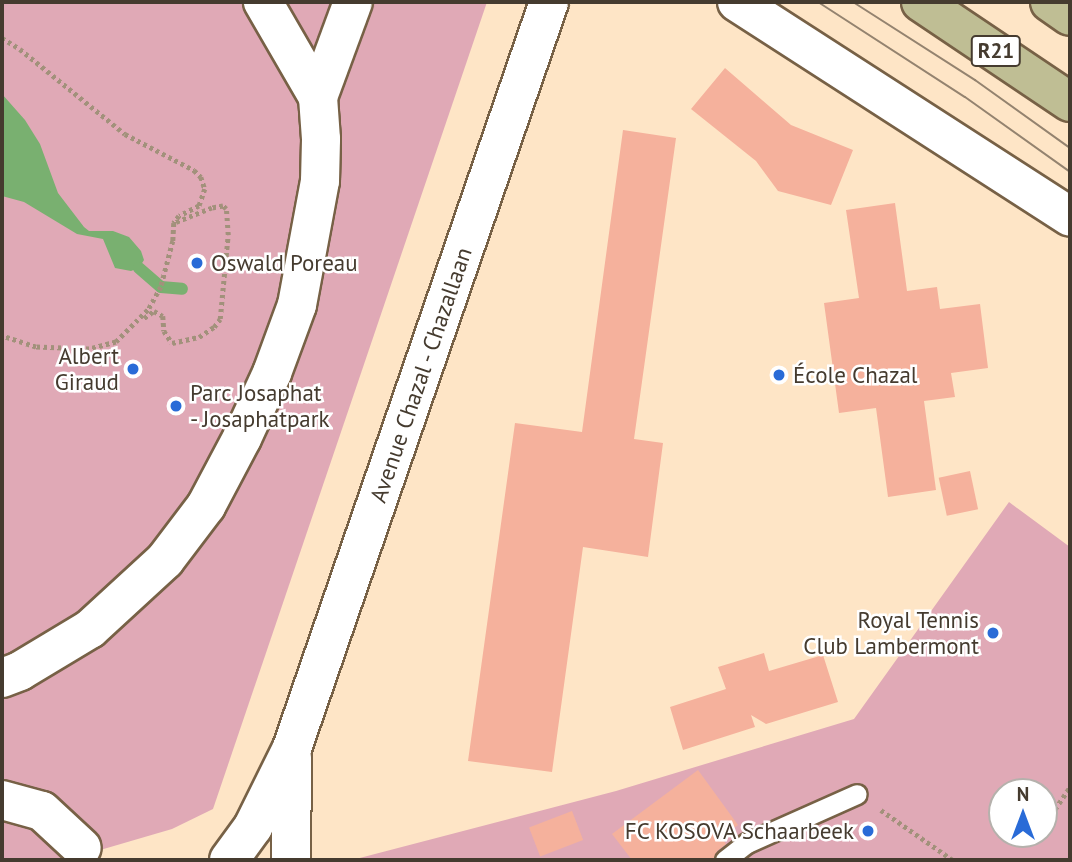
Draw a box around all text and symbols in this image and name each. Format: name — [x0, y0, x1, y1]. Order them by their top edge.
road number: R21 — [970, 34, 1022, 68]
street label: Avenue Chazal - Chazallaan — [364, 242, 478, 508]
place label: Oswald Poreau — [211, 249, 358, 277]
marker: Oswald Poreau — [189, 255, 205, 271]
place label: Albert Giraud — [55, 342, 119, 396]
marker: Albert Giraud — [125, 361, 141, 377]
place label: École Chazal — [793, 361, 918, 389]
marker: École Chazal — [771, 367, 787, 383]
place label: Parc Josaphat - Josaphatpark — [190, 379, 331, 433]
marker: Parc Josaphat - Josaphatpark — [168, 398, 184, 414]
place label: Royal Tennis Club Lambermont — [803, 606, 979, 660]
marker: Royal Tennis Club Lambermont — [985, 625, 1001, 641]
north arrow — [988, 778, 1058, 848]
text: N — [1017, 782, 1029, 806]
place label: FC KOSOVA Schaarbeek — [623, 817, 854, 845]
marker: FC KOSOVA Schaarbeek — [860, 823, 876, 839]

